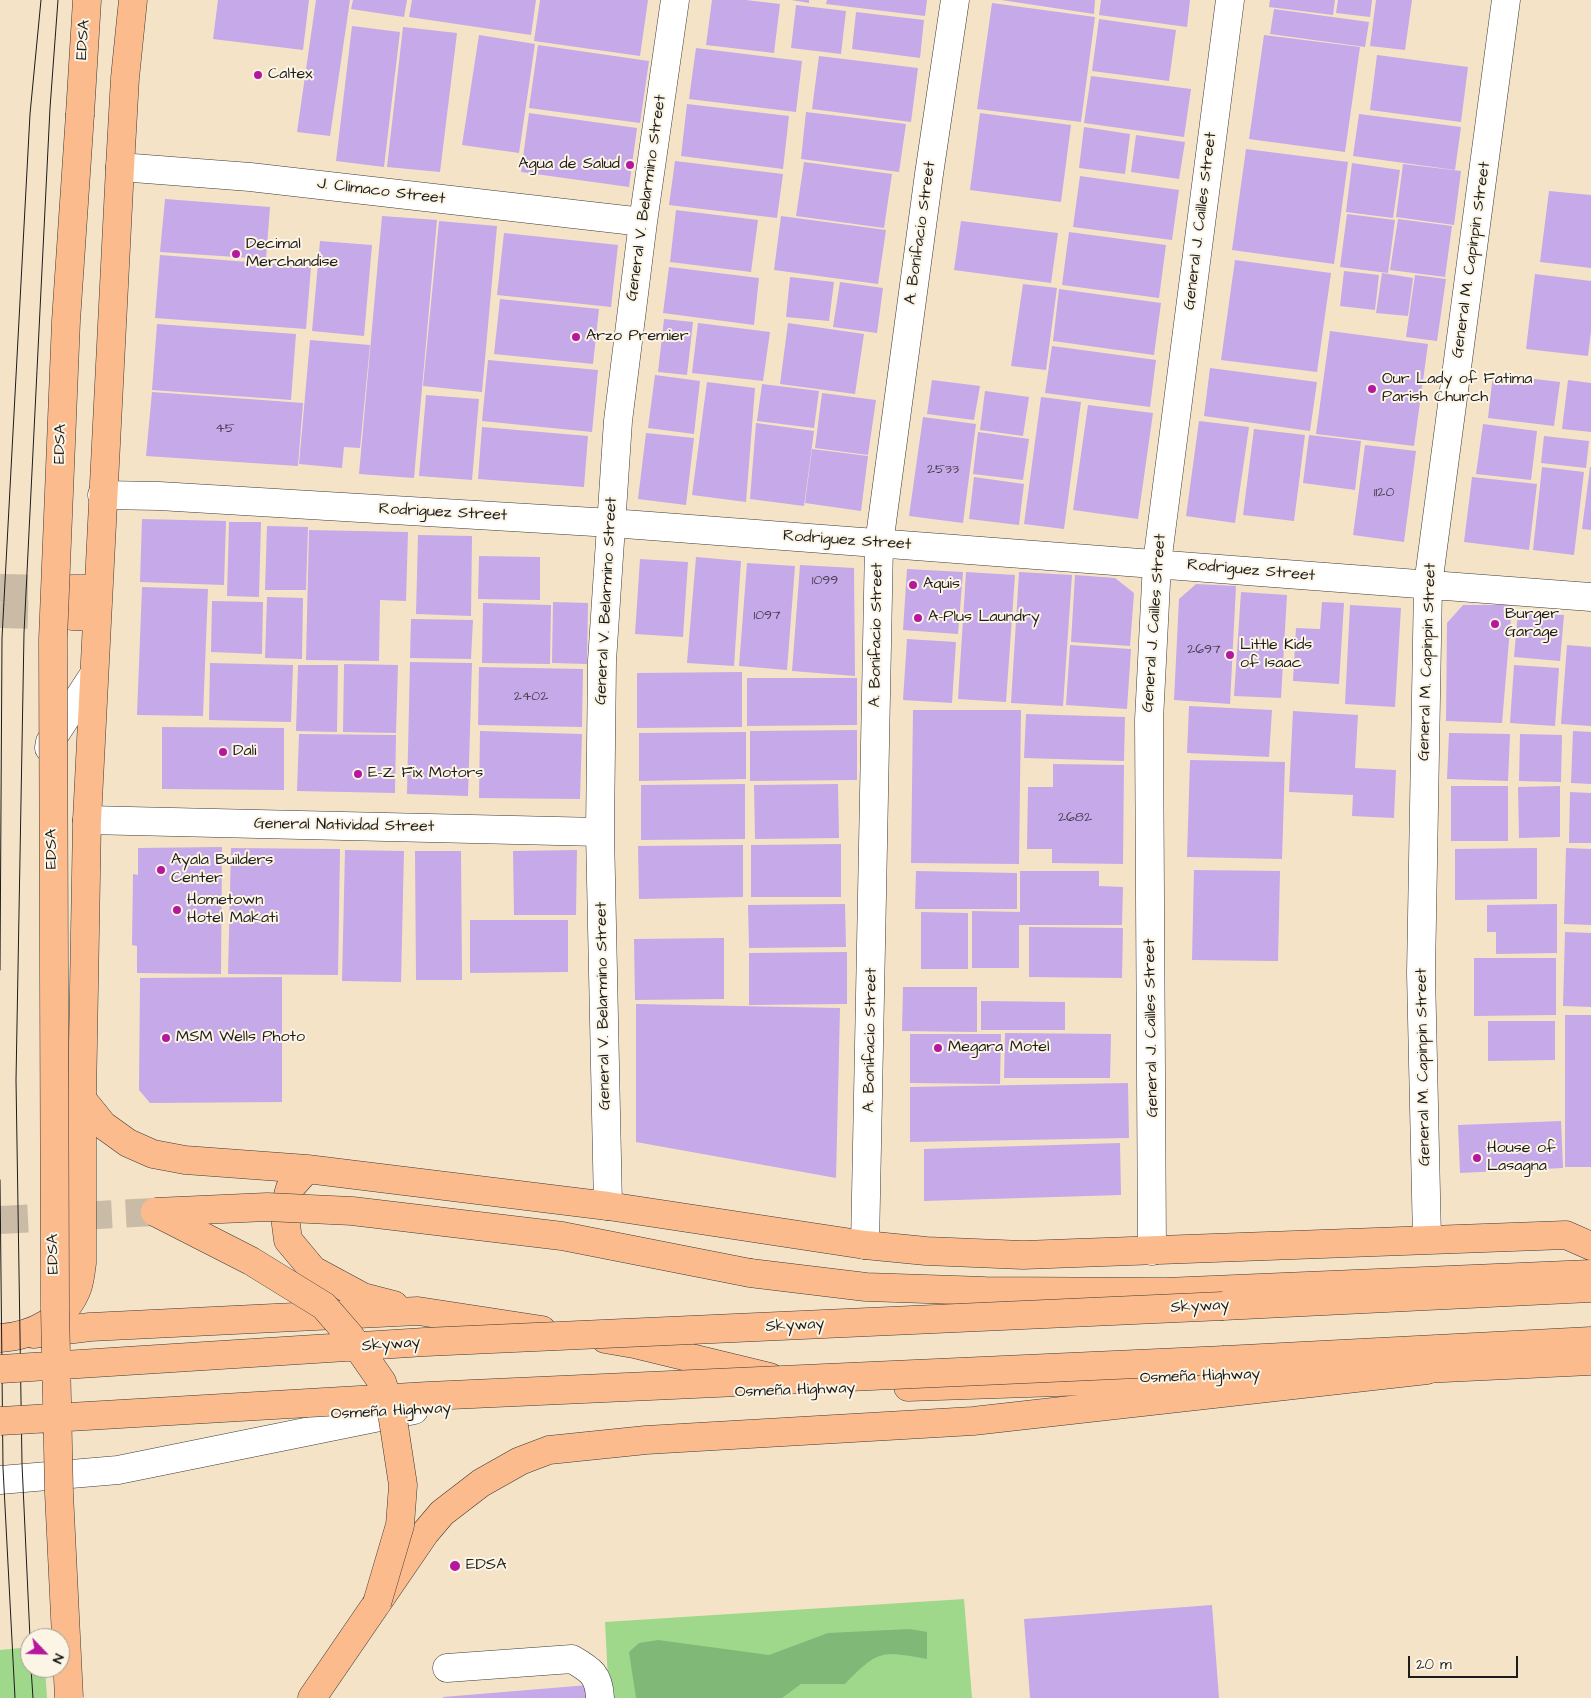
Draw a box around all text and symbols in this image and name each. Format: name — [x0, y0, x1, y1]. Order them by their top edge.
street label: EDSA — [73, 19, 95, 61]
place label: Caltex — [268, 65, 313, 85]
marker: Caltex — [252, 69, 264, 81]
street label: General V. Belarmino Street — [623, 94, 671, 302]
street label: General J. Cailles Street — [1181, 131, 1221, 311]
place label: Agua de Salud — [518, 155, 620, 175]
marker: Agua de Salud — [624, 159, 636, 171]
street label: A. Bonifacio Street — [901, 160, 941, 306]
street label: General M. Capinpin Street — [1449, 161, 1495, 359]
street label: J. Climaco Street — [316, 175, 446, 209]
place label: Decimal Merchandise — [246, 235, 338, 273]
marker: Decimal Merchandise — [230, 248, 242, 260]
place label: Arzo Premier — [586, 327, 688, 347]
marker: Arzo Premier — [570, 331, 582, 343]
place label: Our Lady of Fatima Parish Church — [1382, 370, 1532, 408]
marker: Our Lady of Fatima Parish Church — [1366, 383, 1378, 395]
house number: 45 — [215, 421, 235, 437]
street label: EDSA — [51, 423, 71, 465]
house number: 2533 — [927, 462, 959, 478]
house number: 1120 — [1374, 485, 1394, 501]
street label: General V. Belarmino Street — [592, 497, 622, 705]
street label: Rodriguez Street — [378, 500, 508, 526]
street label: Rodriguez Street — [782, 527, 912, 555]
street label: General J. Cailles Street — [1139, 533, 1171, 713]
street label: Rodriguez Street — [1186, 556, 1316, 586]
street label: A. Bonifacio Street — [866, 563, 888, 707]
street label: General M. Capinpin Street — [1415, 563, 1441, 761]
house number: 1099 — [812, 573, 838, 589]
place label: Aquis — [923, 575, 960, 595]
marker: Aquis — [907, 579, 919, 591]
place label: Burger Garage — [1505, 605, 1559, 643]
house number: 1097 — [753, 608, 781, 624]
place label: A-Plus Laundry — [928, 608, 1040, 628]
marker: A-Plus Laundry — [912, 612, 924, 624]
marker: Burger Garage — [1489, 618, 1501, 630]
place label: Little Kids of Isaac — [1240, 636, 1312, 674]
house number: 2697 — [1187, 642, 1221, 658]
marker: Little Kids of Isaac — [1224, 649, 1236, 661]
house number: 2402 — [514, 689, 548, 705]
place label: Dali — [233, 742, 256, 762]
marker: Dali — [217, 746, 229, 758]
place label: E-Z Fix Motors — [368, 764, 483, 784]
marker: E-Z Fix Motors — [352, 768, 364, 780]
house number: 2682 — [1058, 810, 1092, 826]
street label: General Natividad Street — [254, 815, 434, 837]
street label: EDSA — [43, 829, 63, 869]
place label: Ayala Builders Center — [171, 851, 273, 889]
marker: Ayala Builders Center — [155, 864, 167, 876]
place label: Hometown Hotel Makati — [187, 891, 278, 929]
street label: General V. Belarmino Street — [593, 902, 615, 1110]
marker: Hometown Hotel Makati — [171, 904, 183, 916]
street label: General J. Cailles Street — [1141, 938, 1163, 1118]
street label: A. Bonifacio Street — [860, 968, 882, 1112]
street label: General M. Capinpin Street — [1413, 968, 1435, 1166]
place label: MSM Wells Photo — [176, 1028, 305, 1048]
marker: MSM Wells Photo — [160, 1032, 172, 1044]
place label: Megara Motel — [948, 1038, 1050, 1058]
marker: Megara Motel — [932, 1042, 944, 1054]
place label: House of Lasagna — [1487, 1139, 1555, 1177]
marker: House of Lasagna — [1471, 1152, 1483, 1164]
street label: EDSA — [44, 1234, 64, 1274]
street label: Skyway — [1170, 1296, 1230, 1318]
street label: Skyway — [765, 1315, 825, 1337]
street label: Skyway — [361, 1333, 421, 1357]
street label: Osmeña Highway — [1139, 1365, 1261, 1389]
street label: Osmeña Highway — [734, 1379, 856, 1403]
street label: Osmeña Highway — [330, 1399, 452, 1425]
place label: EDSA — [466, 1556, 506, 1576]
marker: EDSA — [448, 1559, 462, 1573]
north arrow — [20, 1628, 70, 1678]
scale bar — [1411, 1646, 1521, 1678]
text: N — [47, 1651, 69, 1667]
text: 20 m — [1416, 1654, 1452, 1675]

